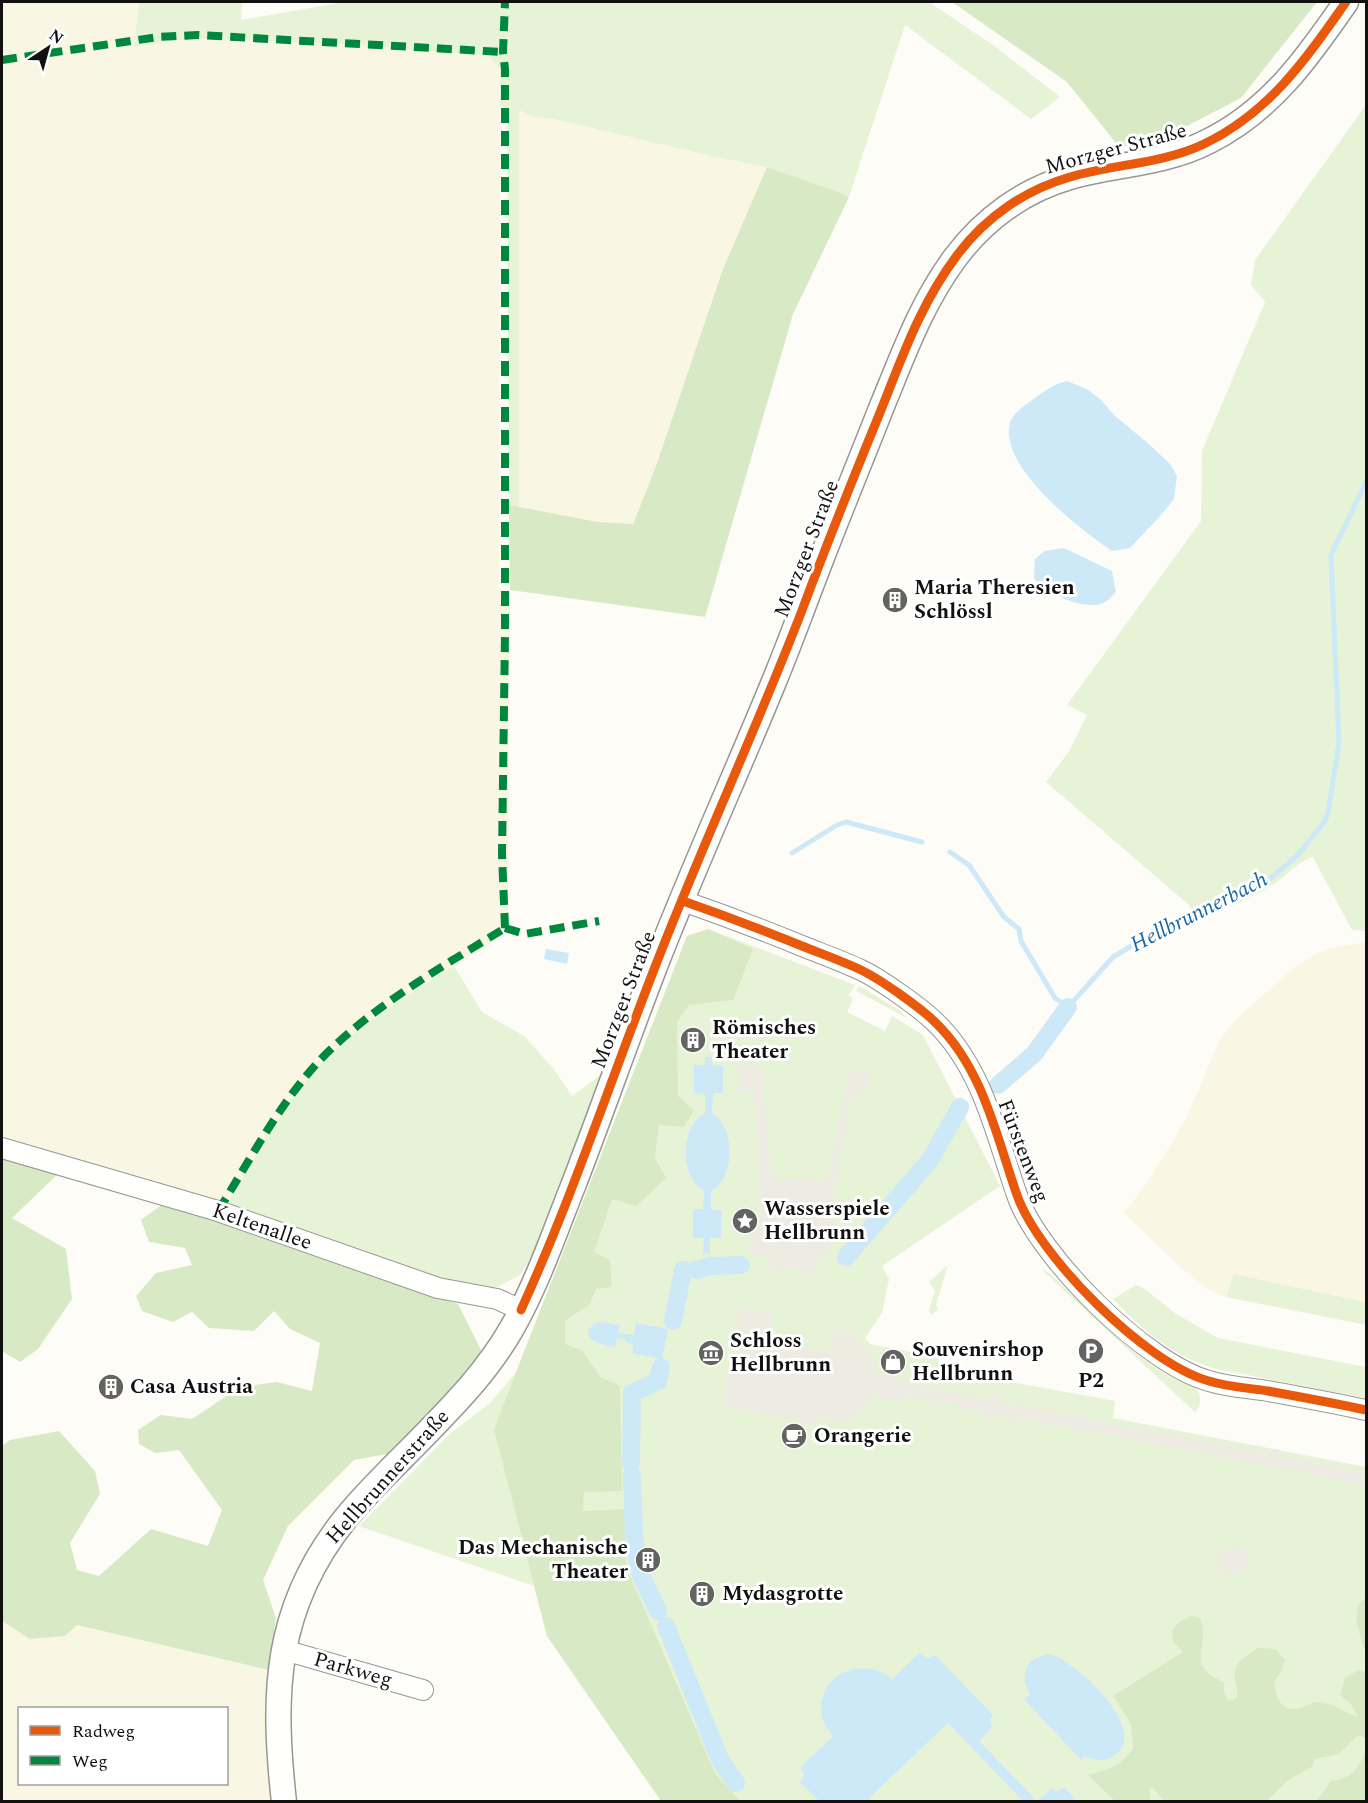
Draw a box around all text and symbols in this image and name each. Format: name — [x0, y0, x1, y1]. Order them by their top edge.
north arrow — [18, 18, 78, 78]
text: N — [44, 23, 69, 50]
street label: Morzger Straße — [1042, 115, 1190, 183]
street label: Morzger Straße — [766, 475, 848, 623]
place label: Maria Theresien Schlössl — [914, 572, 1075, 628]
building icon: Maria Theresien Schlössl — [880, 585, 910, 615]
water label: Hellbrunnerbach — [1125, 863, 1273, 961]
street label: Morzger Straße — [583, 926, 665, 1074]
place label: Römisches Theater — [712, 1012, 816, 1068]
building icon: Römisches Theater — [678, 1025, 708, 1055]
street label: Fürstenweg — [989, 1095, 1057, 1207]
place label: Wasserspiele Hellbrunn — [764, 1193, 890, 1249]
street label: Keltenallee — [208, 1195, 316, 1259]
place icon: Wasserspiele Hellbrunn — [730, 1206, 760, 1236]
place label: Schloss Hellbrunn — [730, 1325, 831, 1381]
place label: Souvenirshop Hellbrunn — [912, 1334, 1044, 1390]
parking icon: P2 — [1076, 1336, 1106, 1366]
museum icon: Schloss Hellbrunn — [696, 1338, 726, 1368]
shop icon: Souvenirshop Hellbrunn — [878, 1347, 908, 1377]
place label: P2 — [1078, 1365, 1104, 1397]
place label: Casa Austria — [130, 1371, 253, 1403]
building icon: Casa Austria — [96, 1372, 126, 1402]
street label: Hellbrunnerstraße — [318, 1402, 458, 1552]
place label: Orangerie — [814, 1420, 911, 1452]
cafe icon: Orangerie — [779, 1421, 809, 1451]
place label: Das Mechanische Theater — [458, 1532, 628, 1588]
building icon: Das Mechanische Theater — [633, 1545, 663, 1575]
place label: Mydasgrotte — [722, 1578, 843, 1610]
building icon: Mydasgrotte — [687, 1579, 717, 1609]
street label: Parkweg — [310, 1643, 396, 1697]
legend — [18, 1707, 228, 1785]
text: Radweg — [72, 1718, 135, 1745]
text: Weg — [72, 1748, 108, 1775]

